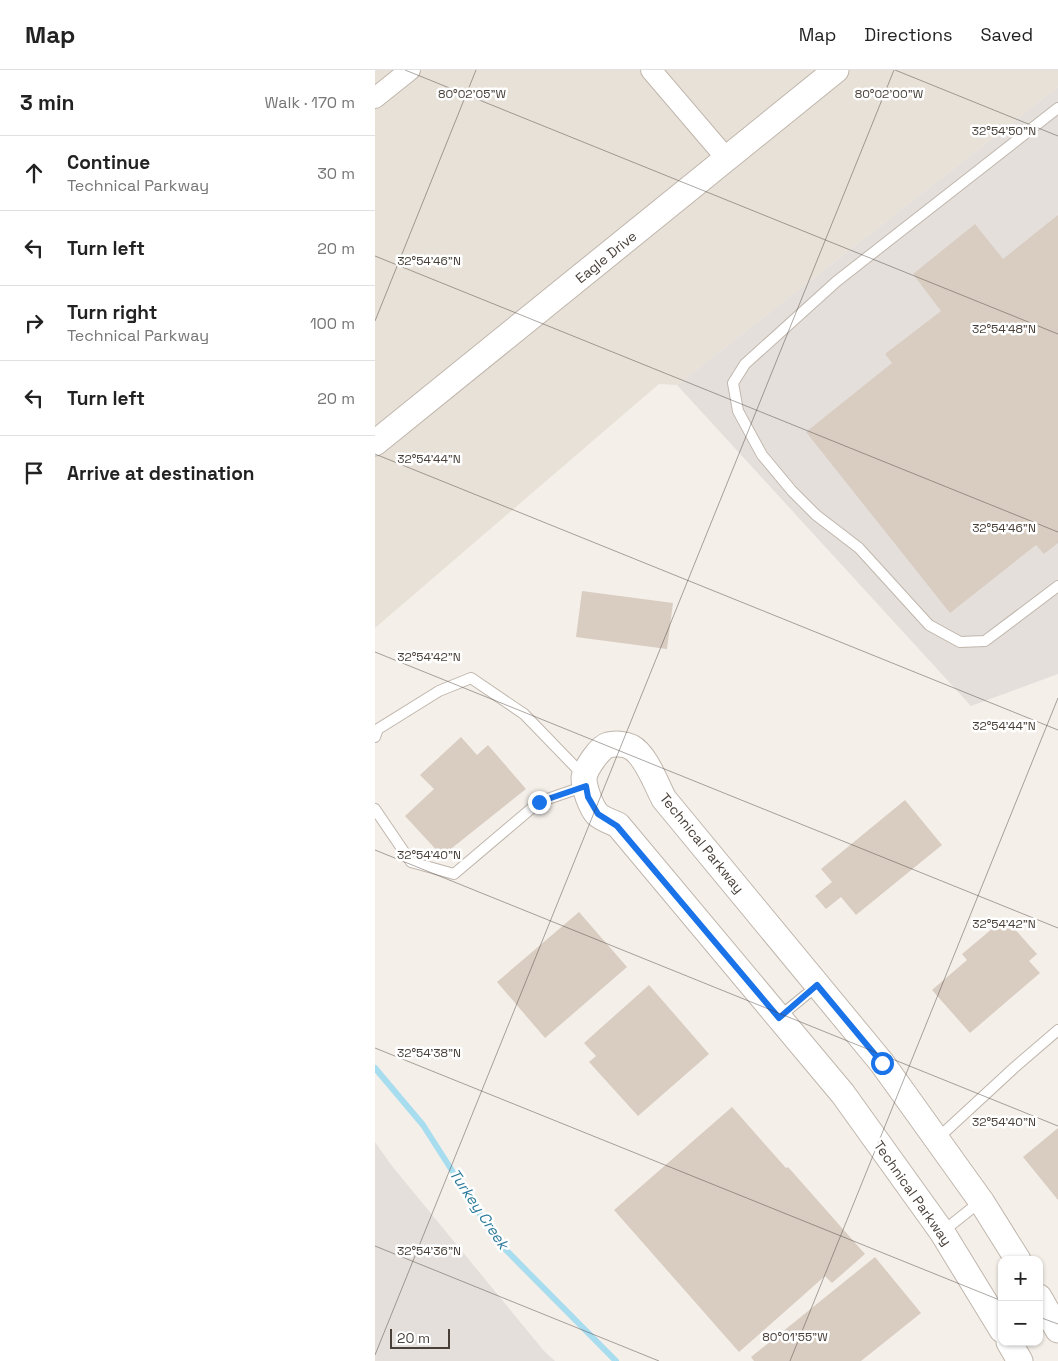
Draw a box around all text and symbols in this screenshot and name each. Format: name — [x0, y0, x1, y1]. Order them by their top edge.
text: Map — [25, 19, 75, 50]
text: Map — [799, 23, 836, 46]
text: Directions — [864, 23, 953, 46]
text: Saved — [981, 23, 1033, 46]
text: 80°02'05"W — [438, 86, 507, 102]
text: 80°02'00"W — [855, 86, 924, 102]
text: 3 min — [20, 89, 75, 116]
text: Walk · 170 m — [265, 92, 355, 113]
text: 32°54'50"N — [972, 123, 1036, 139]
text: Continue — [67, 150, 150, 175]
icon: ahead — [20, 159, 48, 187]
text: 30 m — [317, 163, 355, 184]
text: Technical Parkway — [67, 175, 209, 196]
street label: Eagle Drive — [572, 227, 640, 287]
icon: left — [20, 234, 48, 262]
text: Turn left — [67, 236, 145, 261]
text: 20 m — [317, 238, 355, 259]
text: 32°54'46"N — [397, 253, 461, 269]
text: Turn right — [67, 300, 157, 325]
icon: right — [20, 309, 48, 337]
text: 100 m — [310, 313, 355, 334]
text: 32°54'48"N — [972, 321, 1036, 337]
text: Technical Parkway — [67, 325, 209, 346]
icon: left — [20, 384, 48, 412]
text: Turn left — [67, 386, 145, 411]
text: 20 m — [317, 388, 355, 409]
text: 32°54'44"N — [397, 451, 461, 467]
icon: arrive — [20, 459, 48, 487]
text: Arrive at destination — [67, 461, 255, 486]
text: 32°54'46"N — [972, 520, 1036, 536]
text: 32°54'42"N — [397, 649, 461, 665]
text: 32°54'44"N — [972, 718, 1036, 734]
street label: Technical Parkway — [656, 789, 748, 897]
route end — [528, 791, 551, 814]
text: 32°54'40"N — [397, 847, 461, 863]
text: 32°54'42"N — [972, 916, 1036, 932]
text: 32°54'38"N — [397, 1045, 461, 1061]
route start — [871, 1052, 894, 1075]
text: 32°54'40"N — [972, 1114, 1036, 1130]
street label: Technical Parkway — [870, 1137, 956, 1249]
water label: Turkey Creek — [446, 1165, 514, 1254]
text: 32°54'36"N — [397, 1243, 461, 1259]
map controls — [998, 1256, 1043, 1346]
button: + — [998, 1256, 1043, 1301]
button: − — [998, 1301, 1043, 1346]
scale bar — [390, 1326, 450, 1349]
text: 20 m — [397, 1329, 430, 1347]
text: 80°01'55"W — [762, 1329, 828, 1345]

